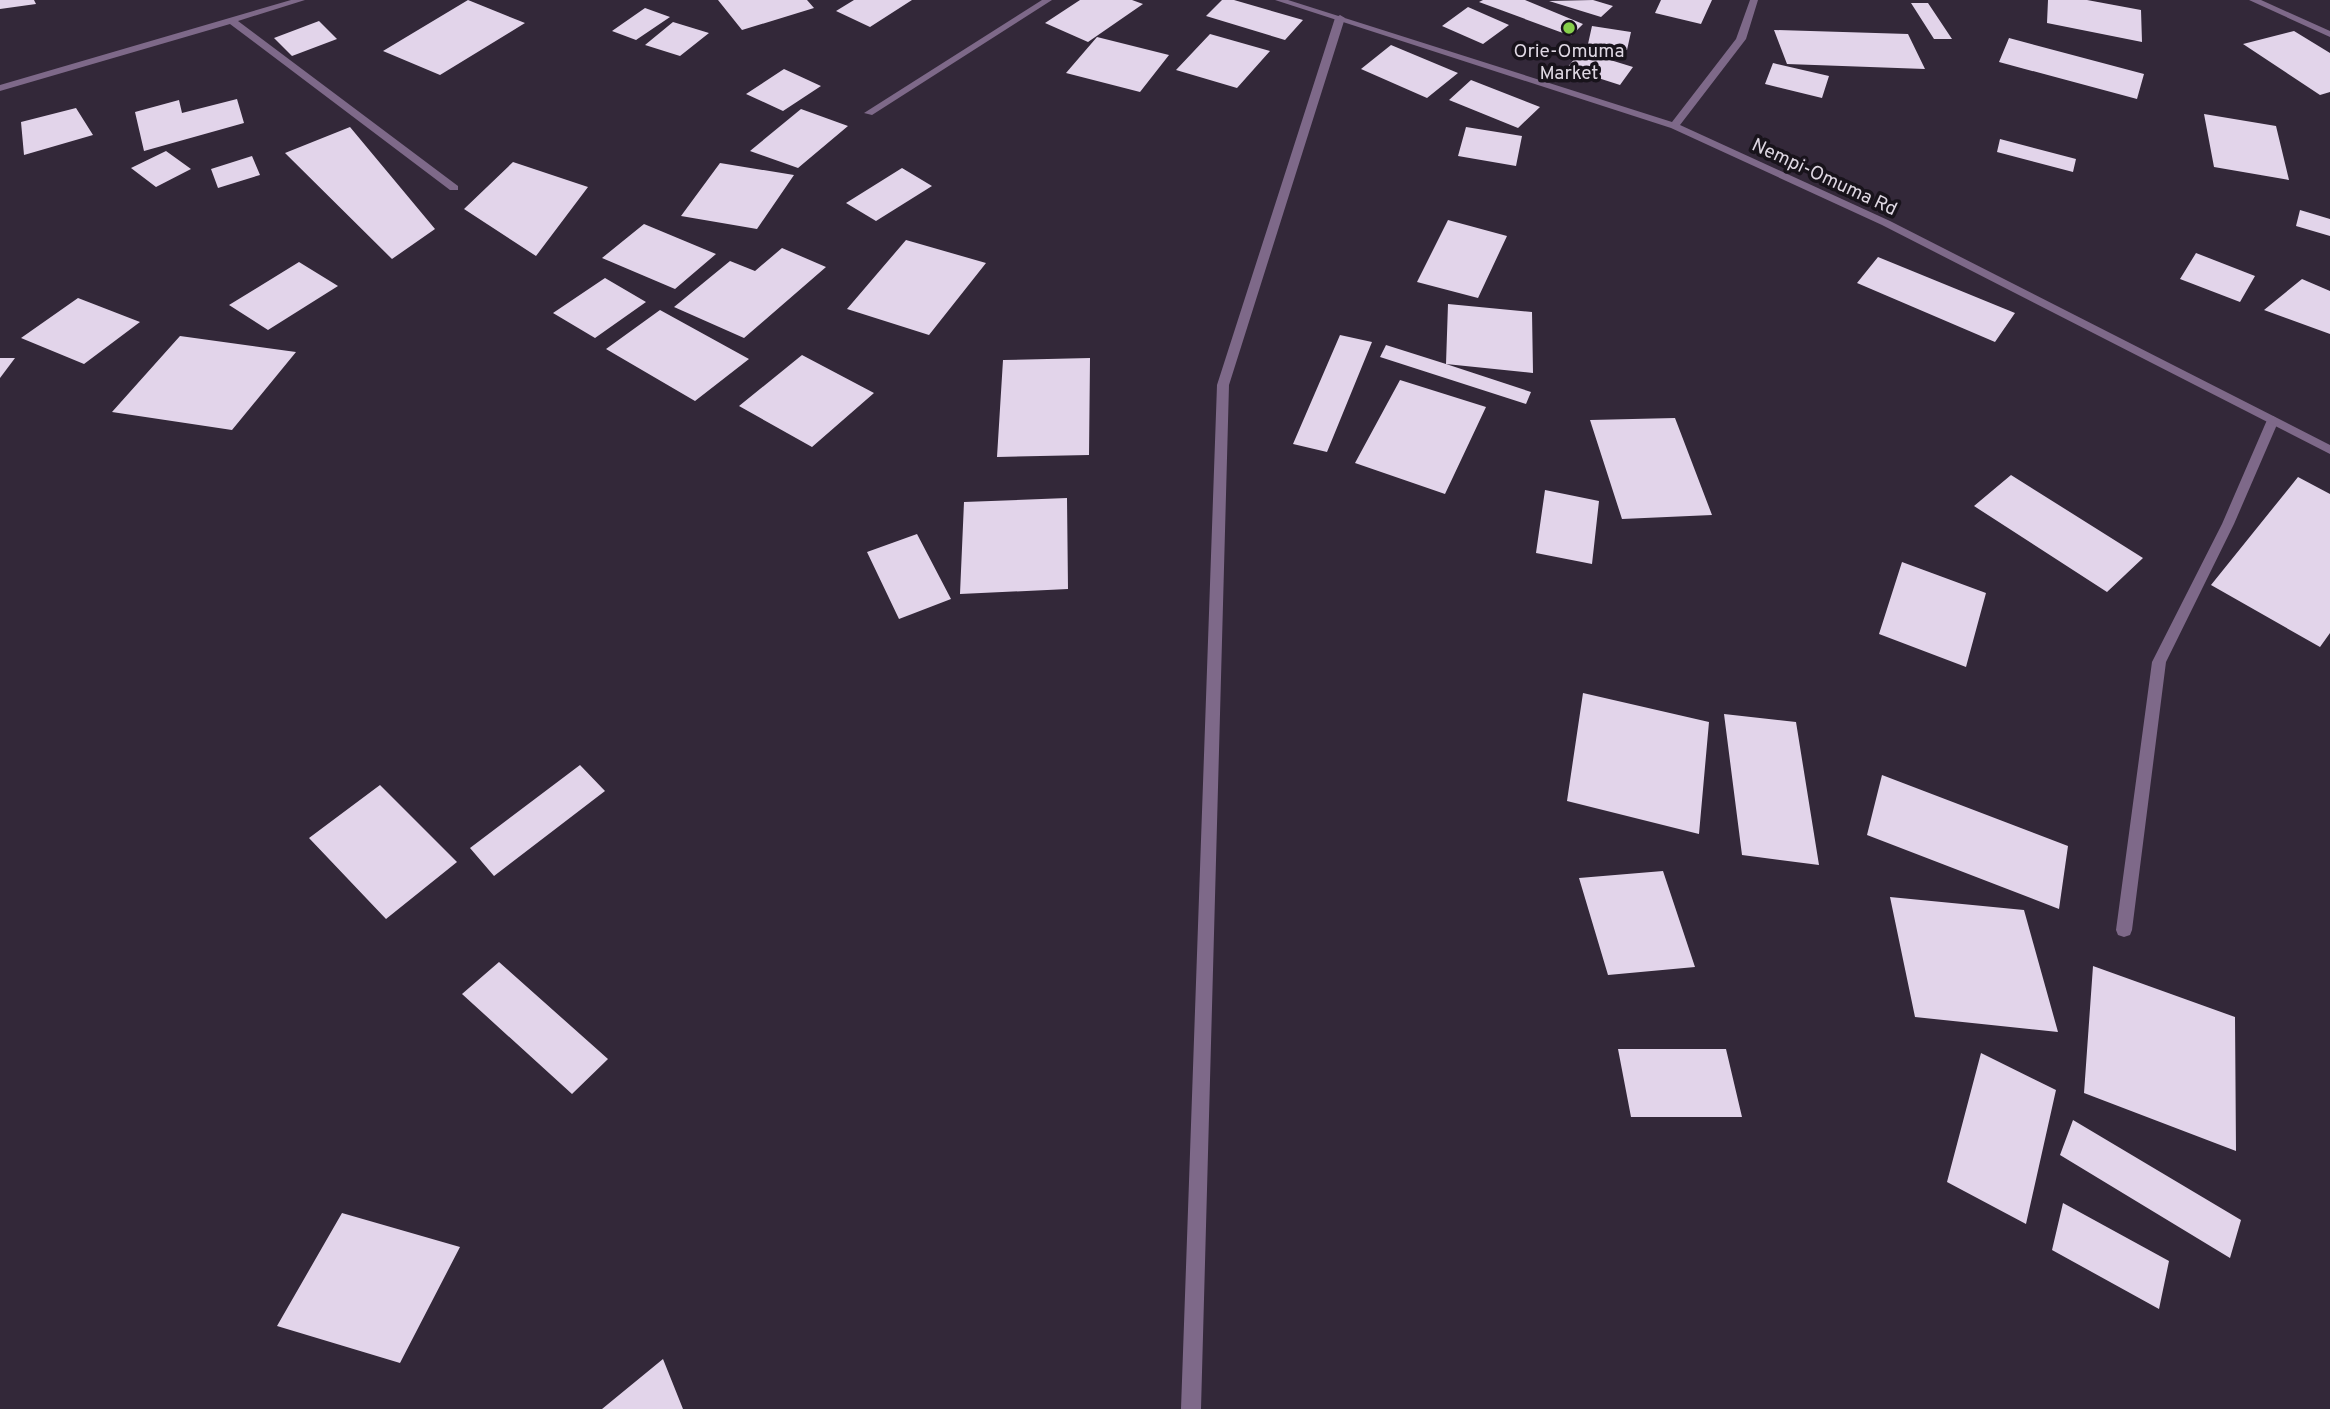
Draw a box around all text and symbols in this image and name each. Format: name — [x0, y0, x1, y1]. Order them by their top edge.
marker: Orie-Omuma Market — [1561, 20, 1577, 36]
place label: Orie-Omuma Market — [1513, 40, 1625, 86]
street label: Nempi-Omuma Rd — [1748, 134, 1901, 222]

